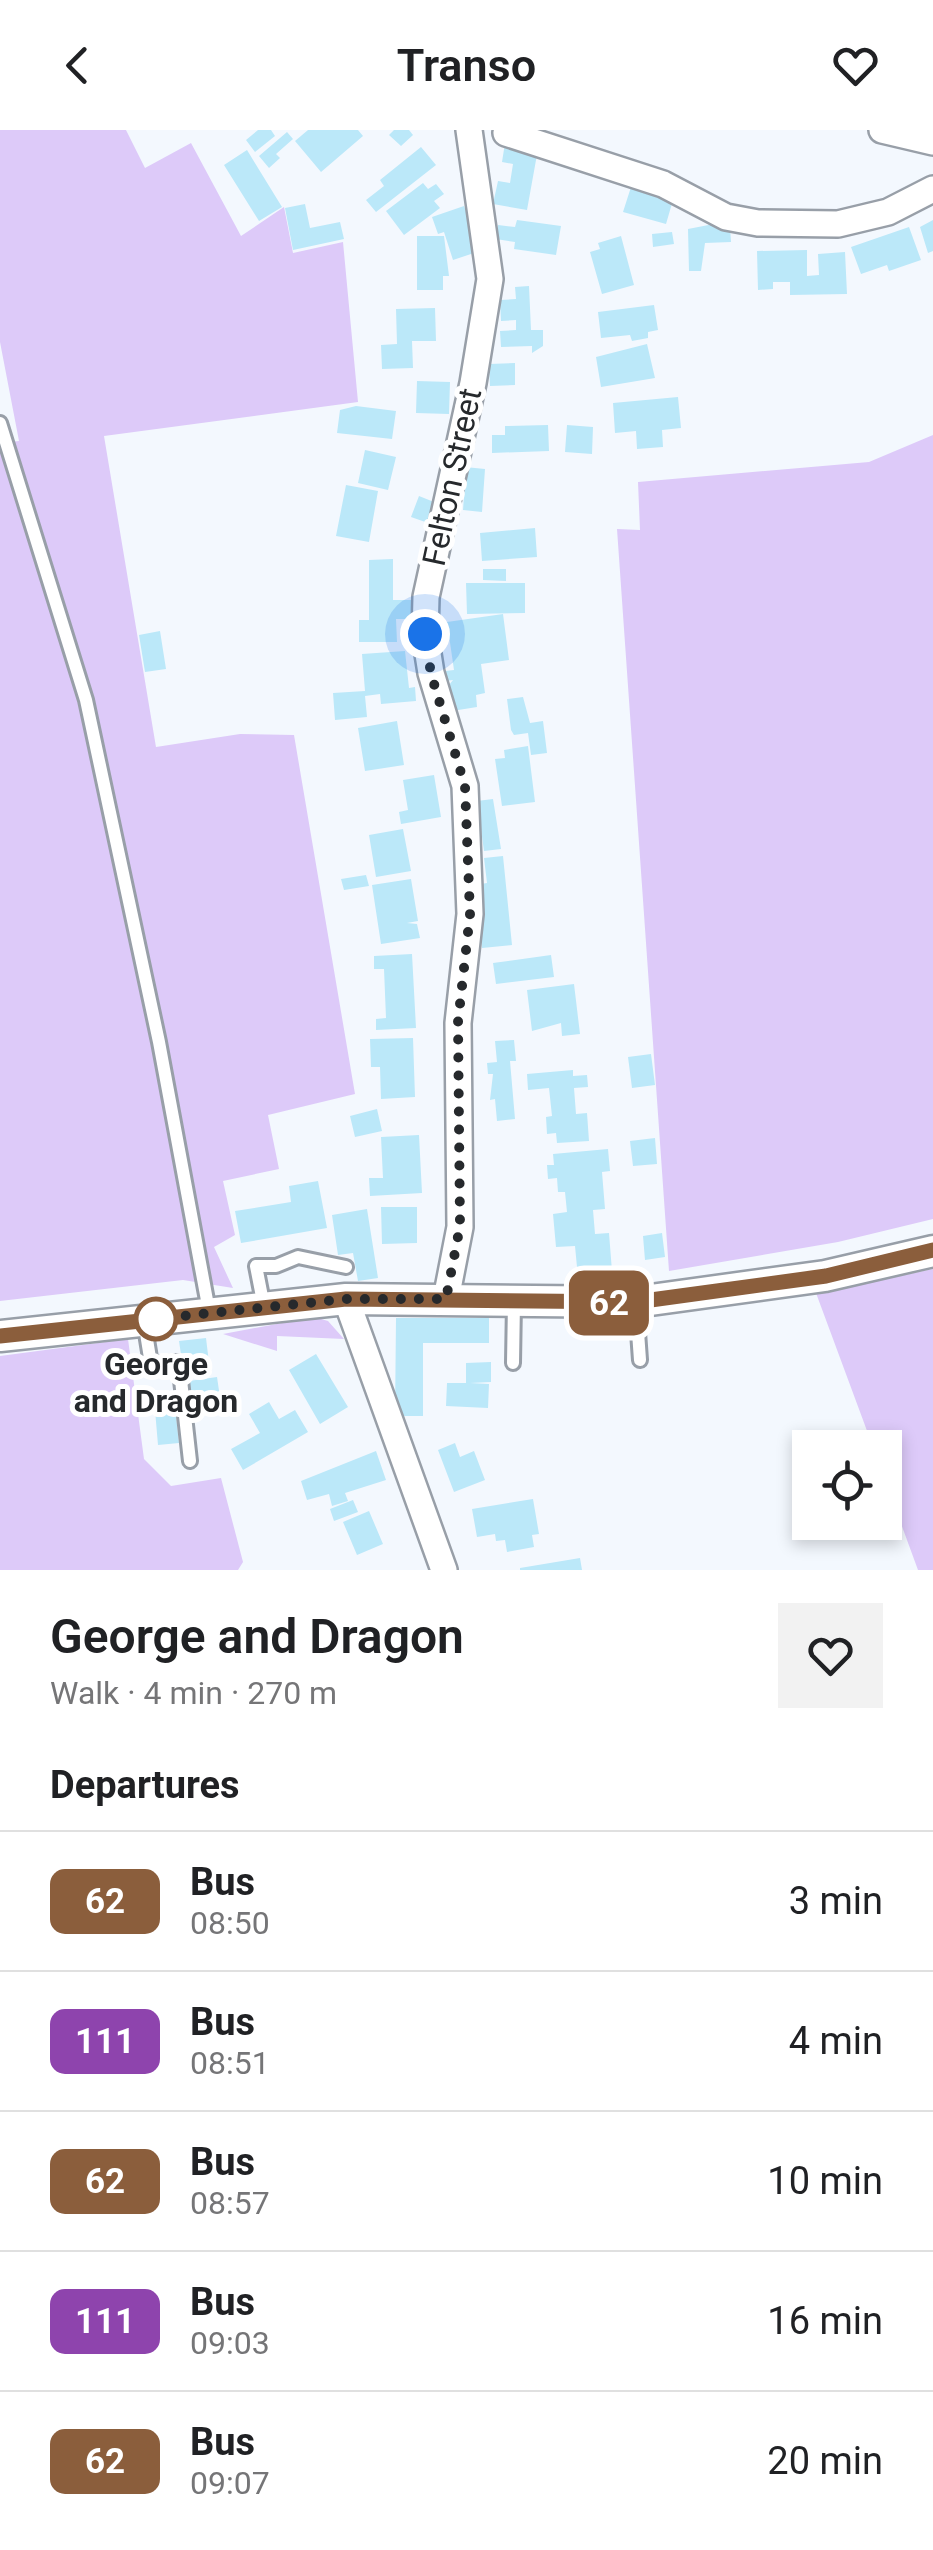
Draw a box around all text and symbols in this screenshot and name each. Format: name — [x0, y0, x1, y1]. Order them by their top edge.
icon: back — [50, 38, 105, 93]
icon: heart — [828, 38, 883, 93]
text: Transo — [397, 39, 536, 92]
street label: Felton Street — [415, 385, 489, 569]
your location — [400, 609, 450, 659]
line badge: 62 — [564, 1270, 654, 1336]
text: 62 — [589, 1283, 629, 1324]
marker: George and Dragon — [135, 1298, 177, 1340]
place label: George and Dragon — [74, 1345, 238, 1420]
map controls — [792, 1430, 902, 1540]
button: locate — [792, 1430, 902, 1540]
button: heart — [778, 1603, 883, 1708]
text: George and Dragon — [50, 1608, 464, 1665]
text: Walk · 4 min · 270 m — [50, 1674, 337, 1712]
text: Departures — [50, 1763, 240, 1807]
text: Bus — [190, 1860, 255, 1904]
text: 3 min — [789, 1879, 883, 1923]
text: 62 — [85, 1881, 125, 1922]
text: 08:50 — [190, 1904, 270, 1942]
text: Bus — [190, 2000, 255, 2044]
text: 4 min — [789, 2019, 883, 2063]
text: 111 — [75, 2021, 135, 2062]
text: 08:51 — [190, 2044, 270, 2082]
text: Bus — [190, 2140, 255, 2184]
text: 10 min — [767, 2159, 883, 2203]
text: 62 — [85, 2161, 125, 2202]
text: 08:57 — [190, 2184, 270, 2222]
text: Bus — [190, 2280, 255, 2324]
text: 16 min — [767, 2299, 883, 2343]
text: 111 — [75, 2301, 135, 2342]
text: 09:03 — [190, 2324, 270, 2362]
text: Bus — [190, 2420, 255, 2464]
text: 20 min — [767, 2439, 883, 2483]
text: 62 — [85, 2441, 125, 2482]
text: 09:07 — [190, 2464, 270, 2502]

